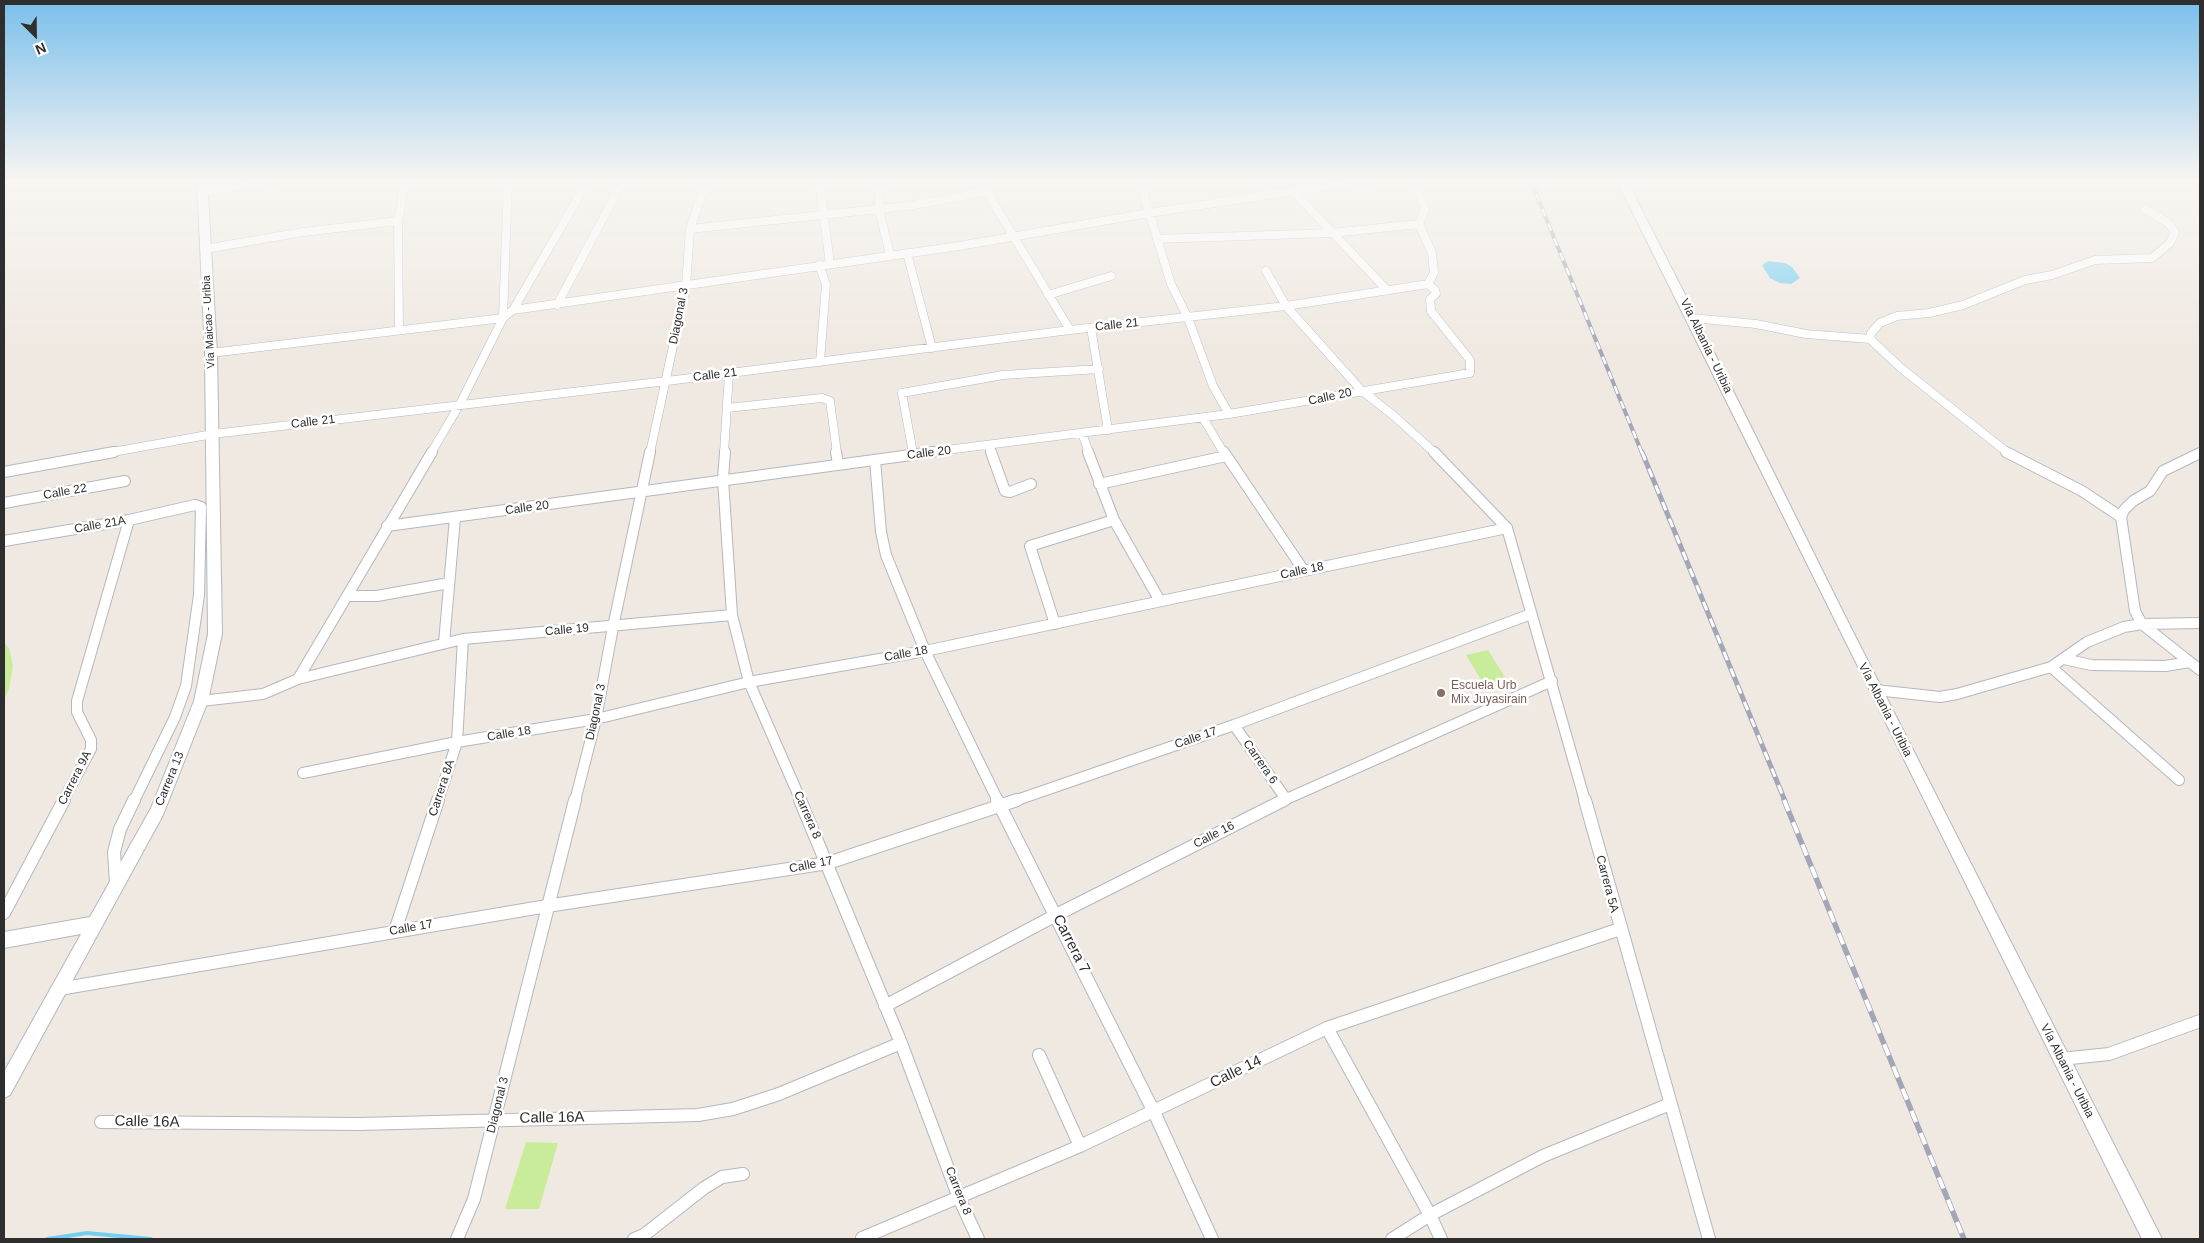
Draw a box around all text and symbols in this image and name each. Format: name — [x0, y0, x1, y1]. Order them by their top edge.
north arrow — [10, 10, 60, 60]
text: N — [33, 39, 49, 58]
street label: Vía Maicao - Uribia — [200, 275, 218, 369]
street label: Diagonal 3 — [666, 286, 692, 346]
street label: Vía Albania - Uribia — [1677, 296, 1735, 396]
street label: Calle 21 — [1094, 316, 1140, 334]
street label: Calle 21 — [692, 365, 738, 385]
street label: Calle 20 — [1307, 385, 1353, 409]
street label: Calle 21 — [290, 412, 336, 432]
street label: Calle 20 — [906, 443, 952, 463]
street label: Calle 22 — [42, 481, 88, 503]
street label: Calle 20 — [504, 498, 550, 518]
street label: Calle 21A — [73, 513, 127, 537]
street label: Calle 18 — [1279, 559, 1325, 583]
street label: Calle 19 — [544, 621, 590, 639]
street label: Calle 18 — [883, 643, 929, 665]
street label: Vía Albania - Uribia — [1855, 661, 1915, 759]
place label: Escuela Urb Mix Juyasirain — [1451, 679, 1527, 707]
street label: Diagonal 3 — [583, 682, 609, 742]
marker: Escuela Urb Mix Juyasirain — [1435, 687, 1447, 699]
street label: Calle 18 — [486, 723, 532, 745]
street label: Calle 17 — [1173, 724, 1219, 752]
street label: Carrera 6 — [1240, 737, 1280, 787]
street label: Carrera 9A — [55, 749, 95, 807]
street label: Carrera 13 — [153, 750, 187, 808]
street label: Carrera 8A — [426, 758, 458, 818]
street label: Carrera 8 — [790, 789, 824, 841]
street label: Calle 16 — [1191, 819, 1237, 851]
street label: Calle 17 — [788, 854, 834, 876]
street label: Carrera 5A — [1592, 854, 1622, 914]
street label: Carrera 7 — [1049, 912, 1093, 976]
street label: Calle 17 — [388, 917, 434, 939]
street label: Vía Albania - Uribia — [2037, 1022, 2097, 1120]
street label: Calle 14 — [1207, 1052, 1265, 1092]
street label: Diagonal 3 — [484, 1075, 512, 1135]
street label: Calle 16A — [519, 1108, 585, 1128]
street label: Calle 16A — [114, 1112, 180, 1132]
street label: Carrera 8 — [942, 1165, 974, 1217]

